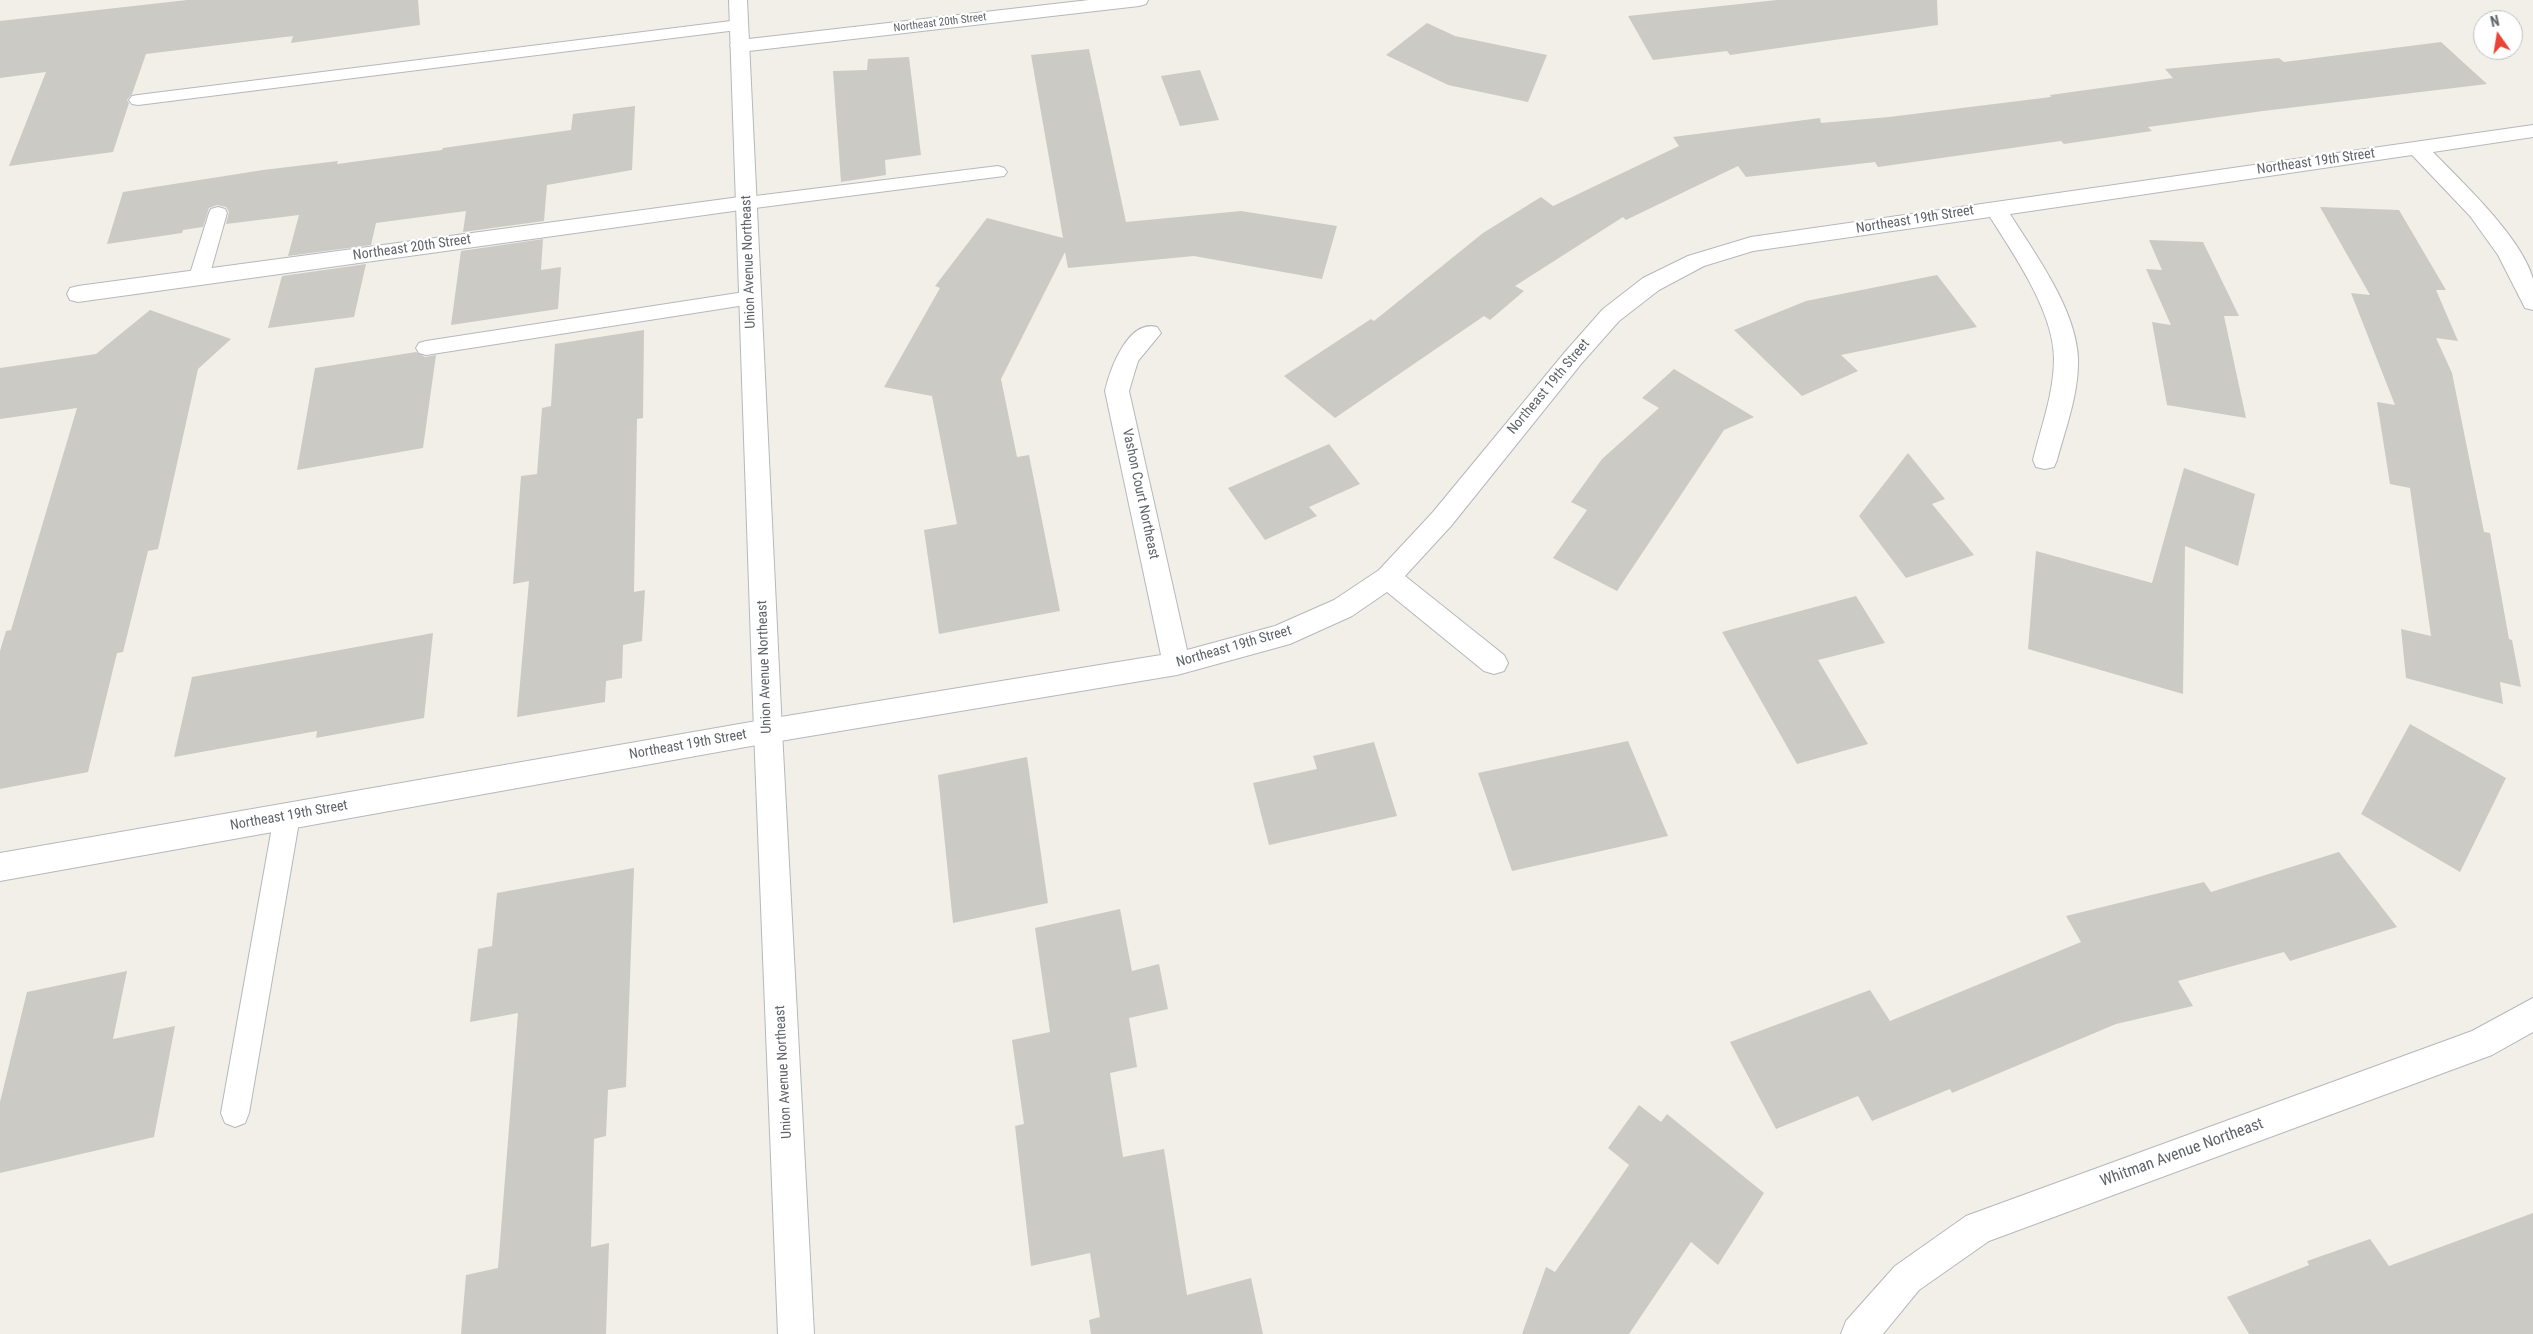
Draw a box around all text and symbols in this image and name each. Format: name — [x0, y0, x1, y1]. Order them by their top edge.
north arrow — [2473, 10, 2523, 60]
street label: Northeast 20th Street — [893, 11, 987, 35]
text: N — [2489, 13, 2501, 30]
street label: Northeast 19th Street — [2256, 145, 2376, 179]
street label: Union Avenue Northeast — [738, 195, 760, 329]
street label: Northeast 19th Street — [1855, 202, 1975, 238]
street label: Northeast 20th Street — [352, 231, 472, 265]
street label: Northeast 19th Street — [1504, 336, 1594, 438]
street label: Vashon Court Northeast — [1118, 427, 1162, 561]
street label: Union Avenue Northeast — [754, 600, 776, 734]
street label: Northeast 19th Street — [1175, 623, 1293, 671]
street label: Northeast 19th Street — [628, 726, 748, 764]
street label: Northeast 19th Street — [229, 797, 349, 835]
street label: Union Avenue Northeast — [772, 1005, 796, 1139]
street label: Whitman Avenue Northeast — [2098, 1115, 2266, 1191]

